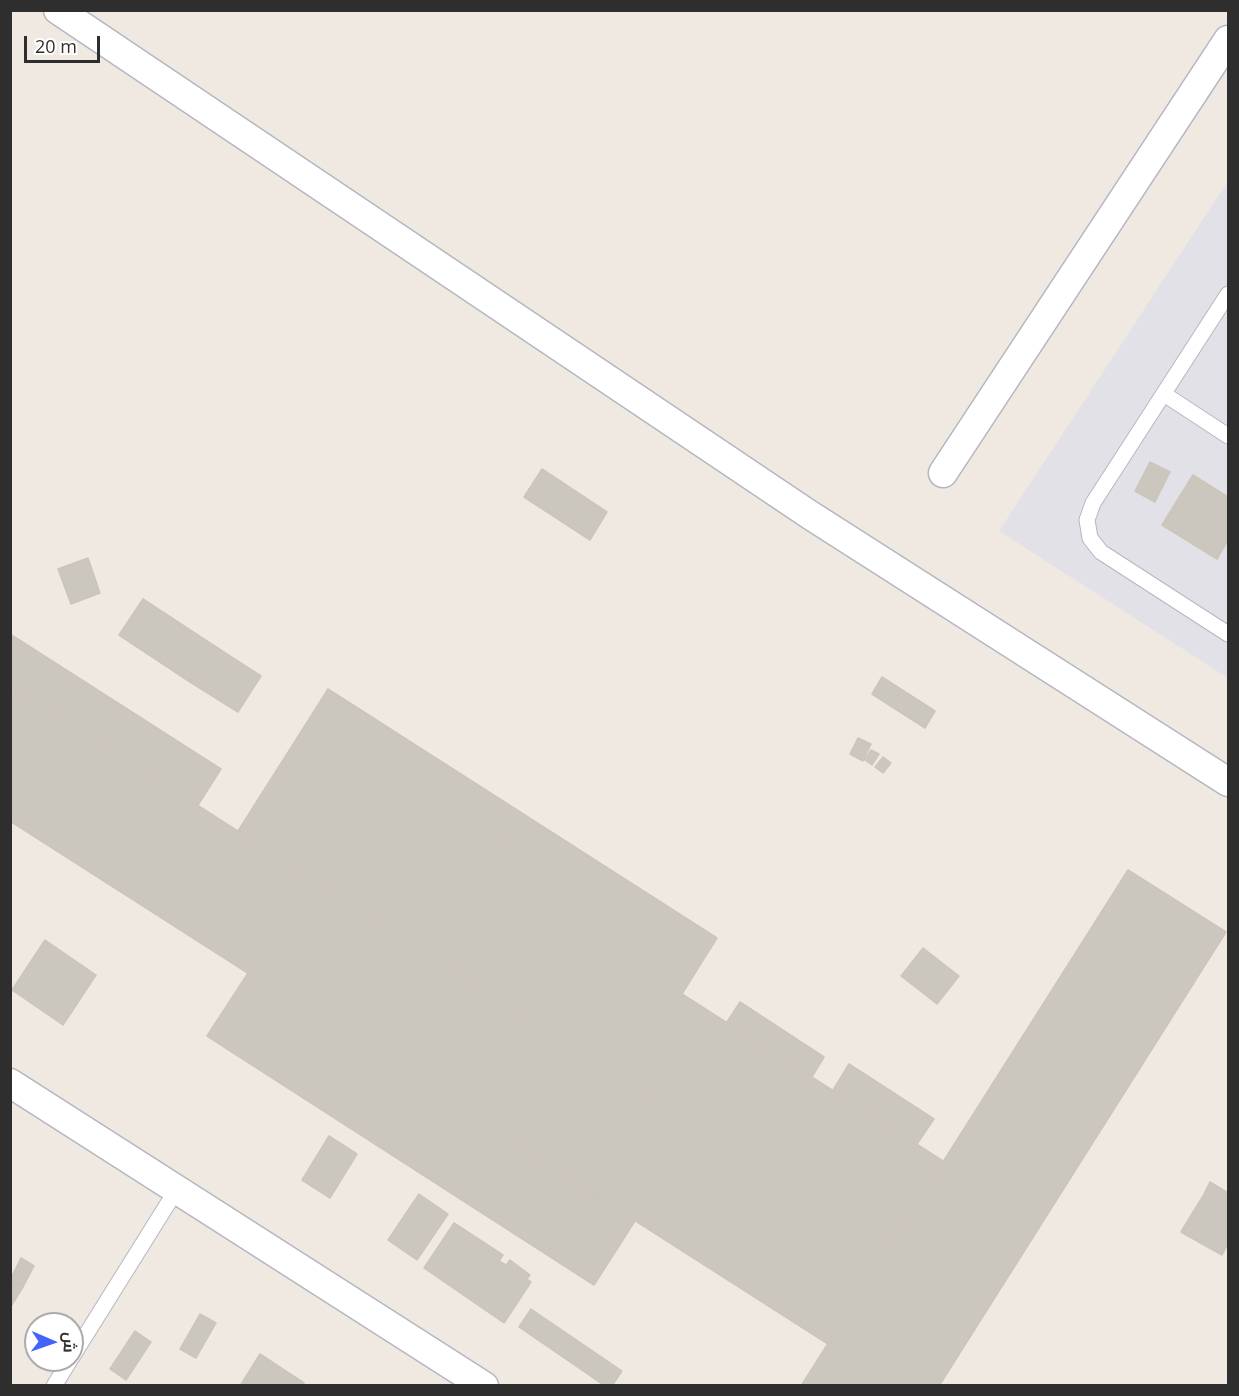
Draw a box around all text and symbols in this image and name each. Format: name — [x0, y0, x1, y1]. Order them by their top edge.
scale bar — [27, 24, 104, 62]
text: 20 m — [35, 34, 77, 58]
north arrow — [24, 1312, 84, 1372]
text: ش — [59, 1332, 81, 1353]

